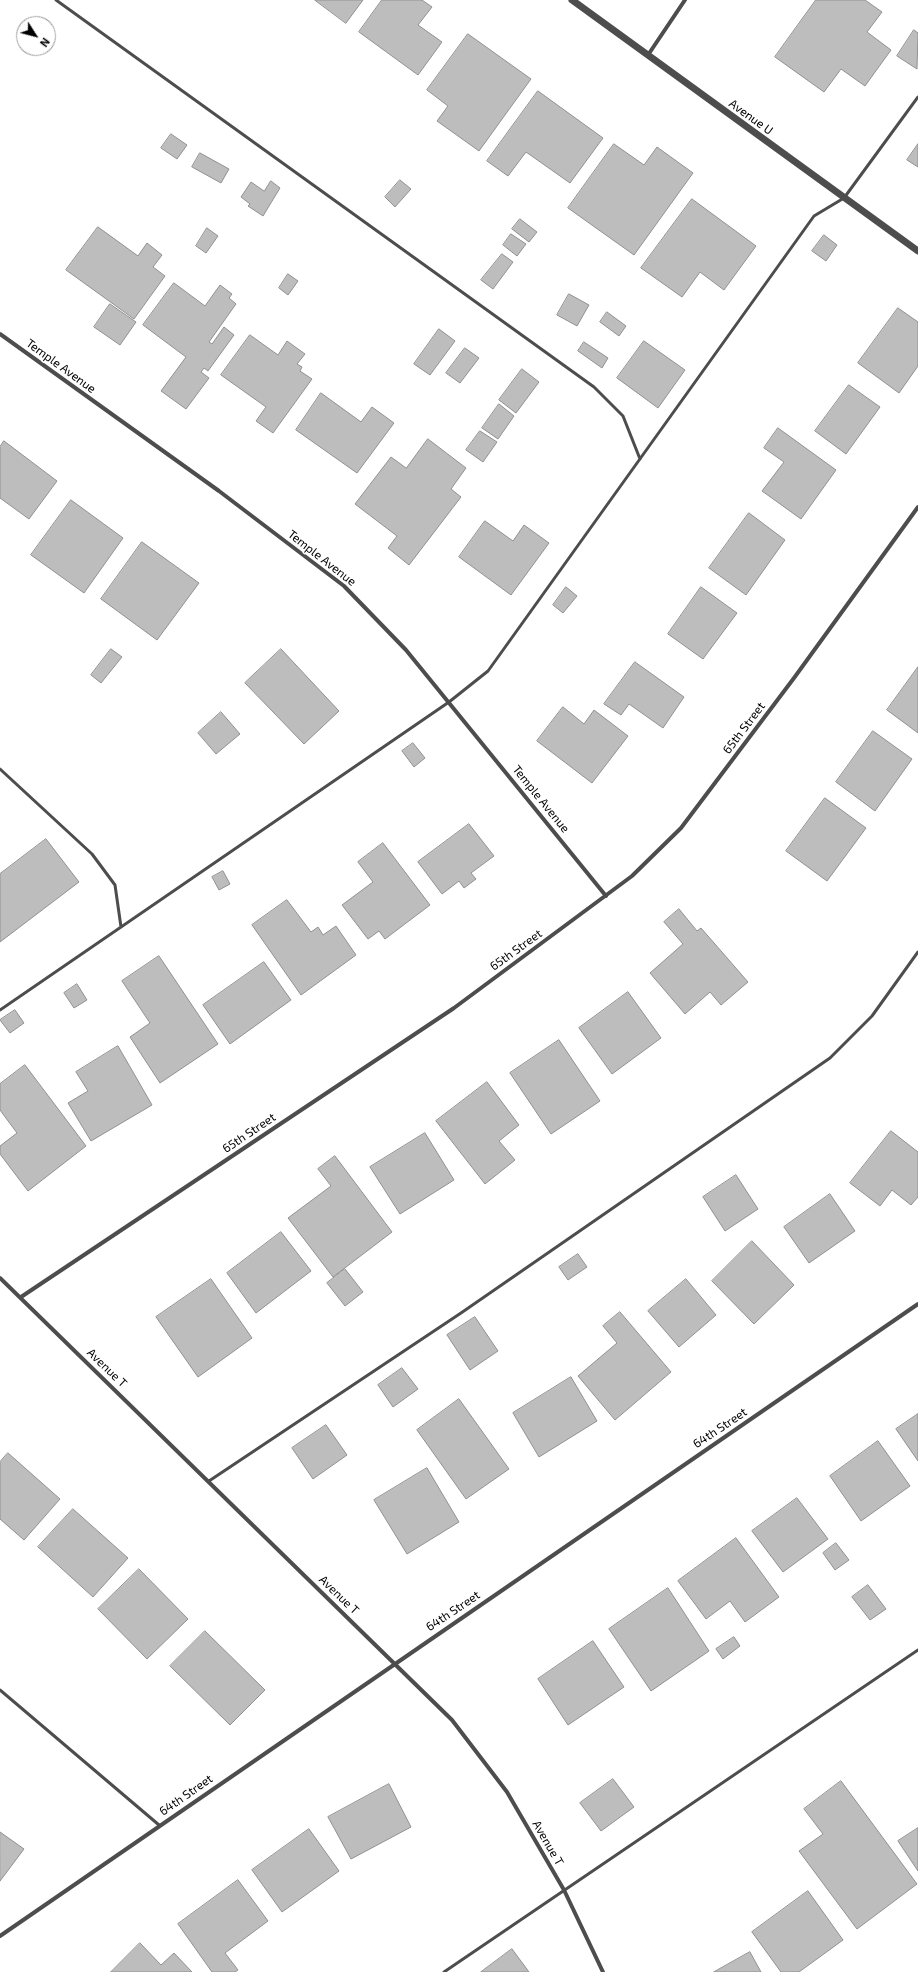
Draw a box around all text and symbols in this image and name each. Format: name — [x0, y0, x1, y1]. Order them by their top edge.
north arrow — [16, 16, 56, 56]
text: N — [38, 36, 53, 50]
street label: Avenue U — [726, 96, 776, 138]
street label: Temple Avenue — [23, 336, 99, 396]
street label: Temple Avenue — [285, 527, 359, 589]
street label: 65th Street — [720, 699, 768, 757]
street label: Temple Avenue — [509, 762, 573, 836]
street label: 65th Street — [487, 926, 545, 974]
street label: 65th Street — [220, 1110, 278, 1156]
street label: Avenue T — [84, 1346, 130, 1390]
street label: 64th Street — [690, 1405, 750, 1451]
street label: Avenue T — [316, 1573, 362, 1617]
street label: 64th Street — [423, 1588, 483, 1634]
street label: 64th Street — [157, 1771, 215, 1819]
street label: Avenue T — [529, 1818, 567, 1868]

